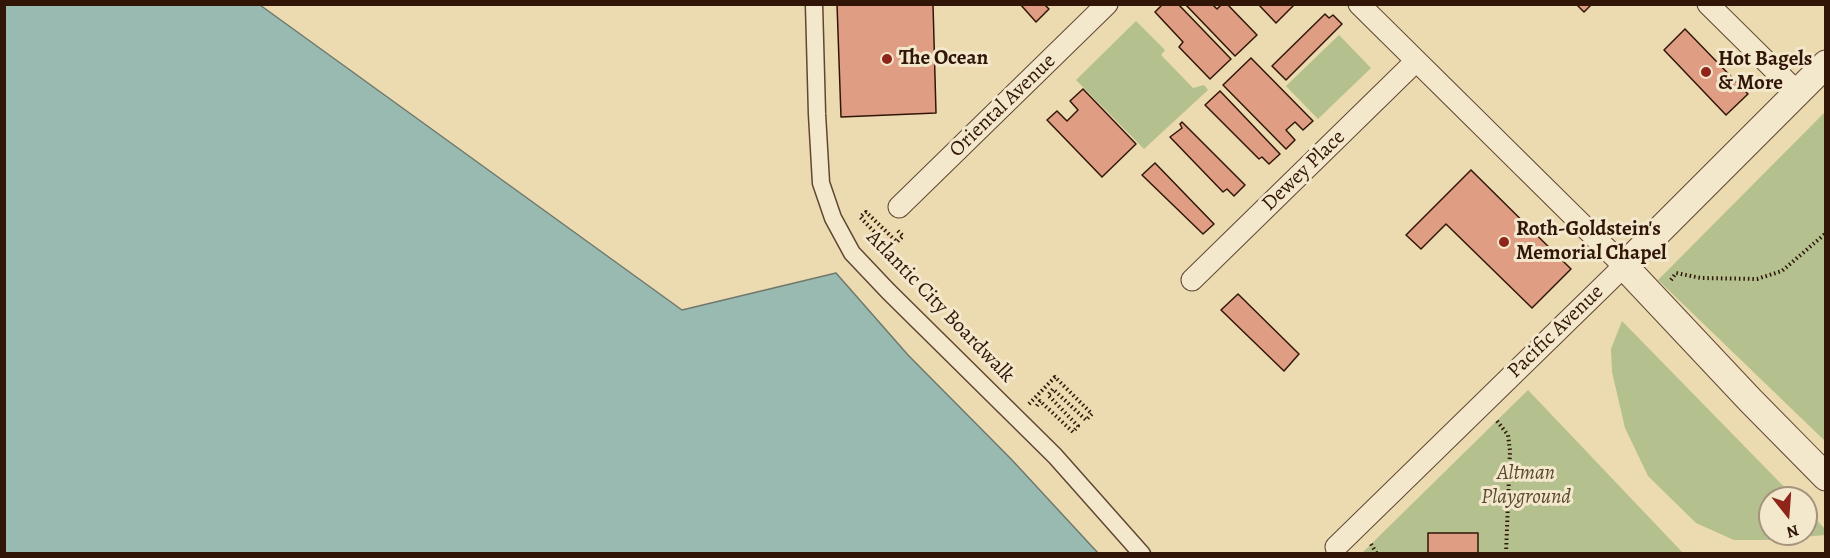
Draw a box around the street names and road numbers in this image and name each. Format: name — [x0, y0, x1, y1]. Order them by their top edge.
street label: Oriental Avenue — [945, 49, 1061, 163]
street label: Dewey Place — [1257, 125, 1351, 217]
street label: Atlantic City Boardwalk — [861, 226, 1019, 388]
street label: Pacific Avenue — [1503, 280, 1609, 384]

